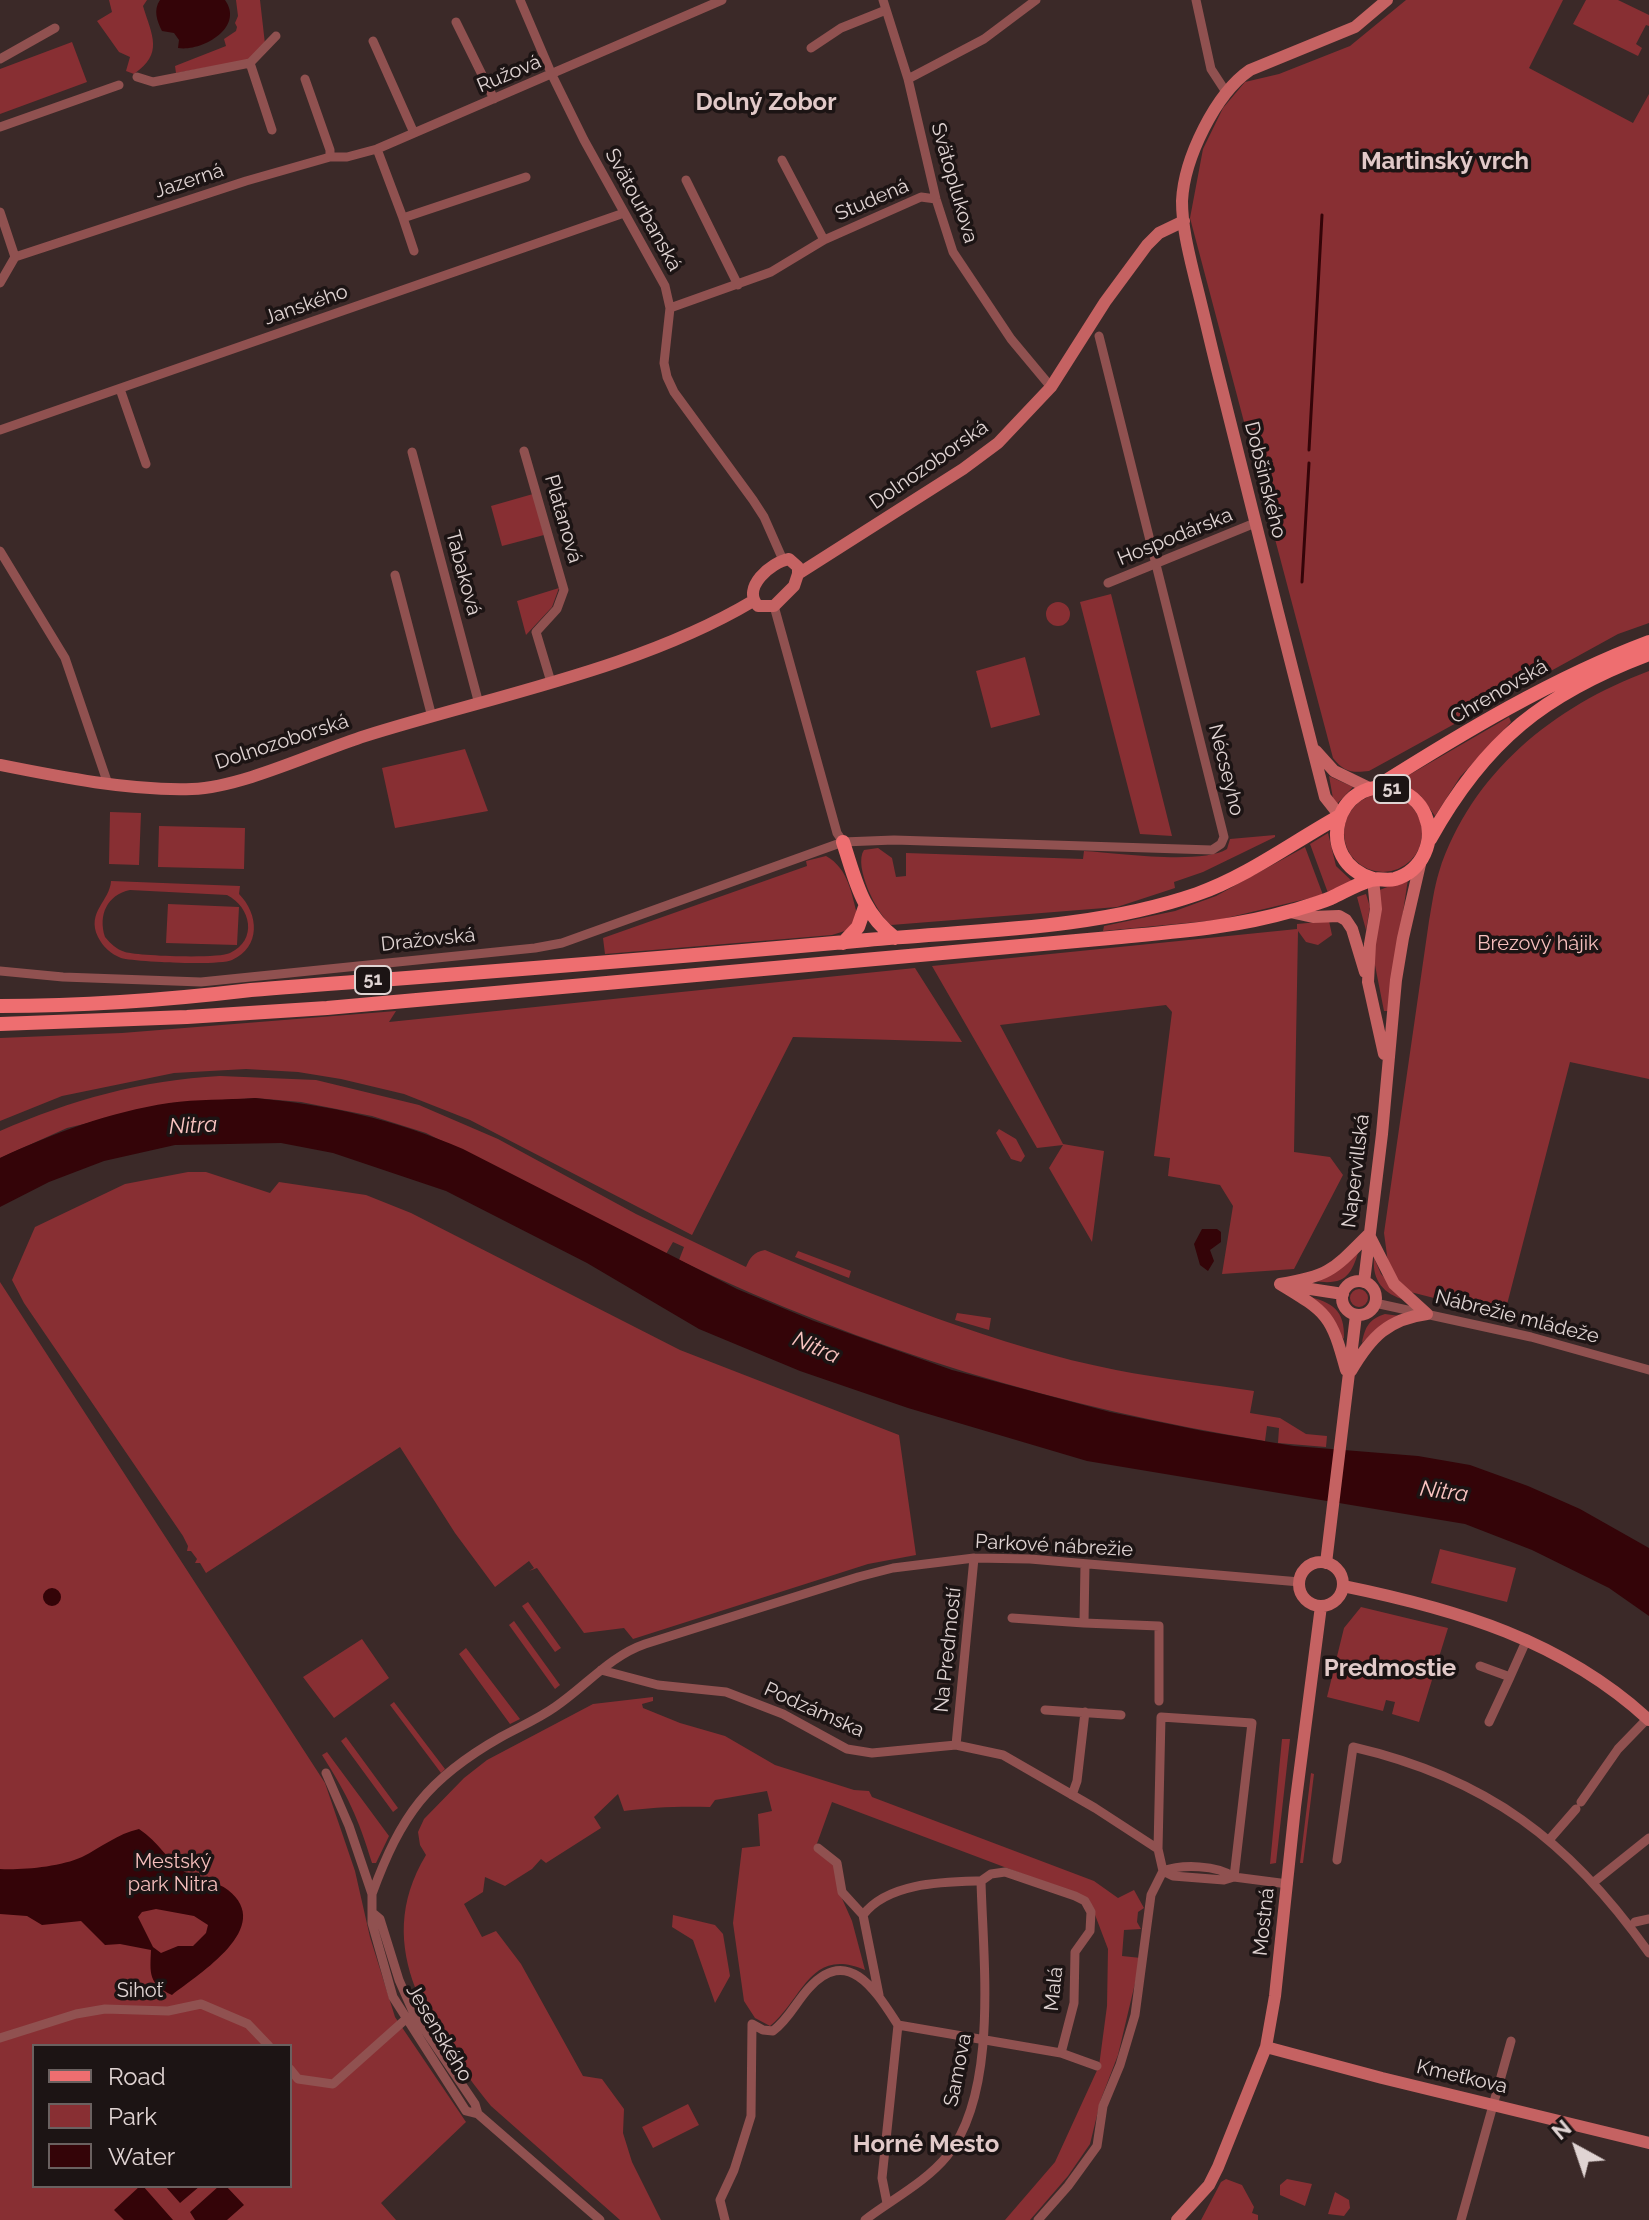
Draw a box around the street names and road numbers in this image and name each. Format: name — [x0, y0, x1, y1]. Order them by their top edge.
street label: Ružová — [473, 50, 545, 98]
street label: Svätoplukova — [925, 120, 983, 246]
street label: Svätourbanská — [599, 145, 687, 275]
street label: Jazerná — [151, 159, 227, 203]
street label: Studená — [832, 174, 912, 226]
street label: Janského — [261, 279, 351, 331]
street label: Dolnozoborská — [865, 415, 993, 515]
street label: Dobšinského — [1239, 419, 1291, 541]
street label: Platanová — [539, 472, 587, 566]
street label: Hospodárska — [1114, 503, 1236, 571]
street label: Tabaková — [440, 528, 486, 618]
street label: Chrenovská — [1446, 654, 1552, 730]
street label: Dolnozoborská — [212, 709, 352, 775]
street label: Nécseyho — [1203, 722, 1249, 818]
road number: 51 — [1374, 775, 1410, 803]
street label: Dražovská — [380, 923, 476, 957]
road number: 51 — [355, 966, 391, 994]
street label: Napervillská — [1337, 1113, 1375, 1229]
street label: Nábrežie mládeže — [1433, 1285, 1601, 1349]
street label: Parkové nábrežie — [974, 1530, 1134, 1562]
street label: Na Predmostí — [929, 1586, 967, 1714]
street label: Podzámska — [760, 1677, 868, 1743]
street label: Mostná — [1249, 1887, 1279, 1957]
street label: Malá — [1040, 1966, 1068, 2012]
street label: Sihoť — [117, 1979, 163, 2003]
street label: Jesenského — [401, 1980, 477, 2086]
street label: Samova — [939, 2031, 977, 2109]
street label: Kmeťkova — [1414, 2055, 1510, 2099]

